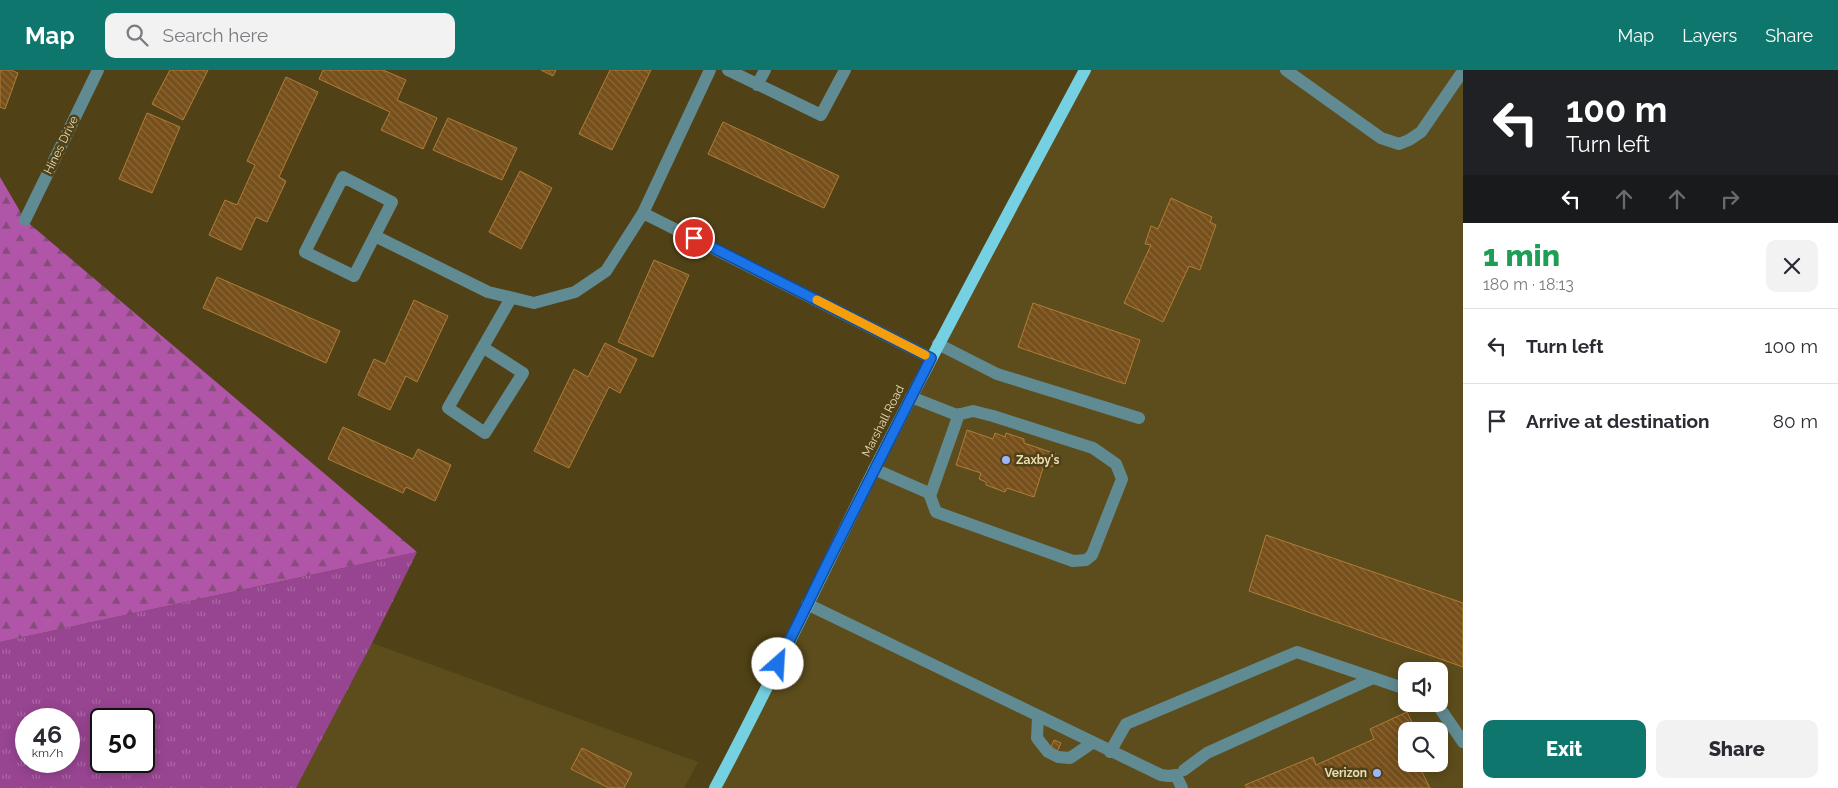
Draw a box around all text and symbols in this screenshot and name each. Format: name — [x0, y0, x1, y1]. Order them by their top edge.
search box — [105, 13, 455, 58]
text: Map — [25, 21, 75, 50]
icon: search — [123, 21, 151, 49]
text: Search here — [163, 24, 268, 46]
text: Map — [1618, 25, 1654, 46]
text: Layers — [1682, 25, 1737, 46]
text: Share — [1765, 25, 1813, 46]
text: 100 m — [1566, 89, 1667, 130]
icon: left — [1483, 90, 1548, 155]
street label: Hines Drive — [41, 114, 81, 176]
text: Turn left — [1566, 131, 1650, 157]
icon: left — [1557, 185, 1585, 213]
icon: ahead — [1610, 185, 1638, 213]
icon: ahead — [1663, 185, 1691, 213]
icon: right — [1716, 185, 1744, 213]
pin — [673, 217, 715, 259]
icon: arrive — [680, 224, 708, 252]
text: 1 min — [1483, 238, 1560, 273]
button: close — [1766, 240, 1818, 292]
text: 180 m · 18:13 — [1483, 275, 1574, 294]
icon: left — [1483, 332, 1511, 360]
text: Turn left — [1526, 335, 1603, 357]
text: 100 m — [1764, 335, 1818, 357]
street label: Marshall Road — [859, 383, 907, 459]
icon: arrive — [1483, 407, 1511, 435]
text: Arrive at destination — [1526, 410, 1710, 432]
text: 80 m — [1773, 410, 1818, 432]
place label: Zaxby's — [1016, 453, 1059, 467]
marker: Zaxby's — [1000, 454, 1012, 466]
position arrow — [751, 637, 803, 689]
map controls — [1398, 662, 1448, 772]
button: sound — [1398, 662, 1448, 712]
speed limit sign: 50 — [90, 708, 155, 773]
text: 46 — [33, 719, 62, 749]
button: Exit — [1483, 720, 1646, 778]
button: Share — [1656, 720, 1818, 778]
button: search — [1398, 722, 1448, 772]
text: km/h — [32, 746, 63, 760]
place label: Verizon — [1324, 766, 1367, 780]
marker: Verizon — [1371, 767, 1383, 779]

